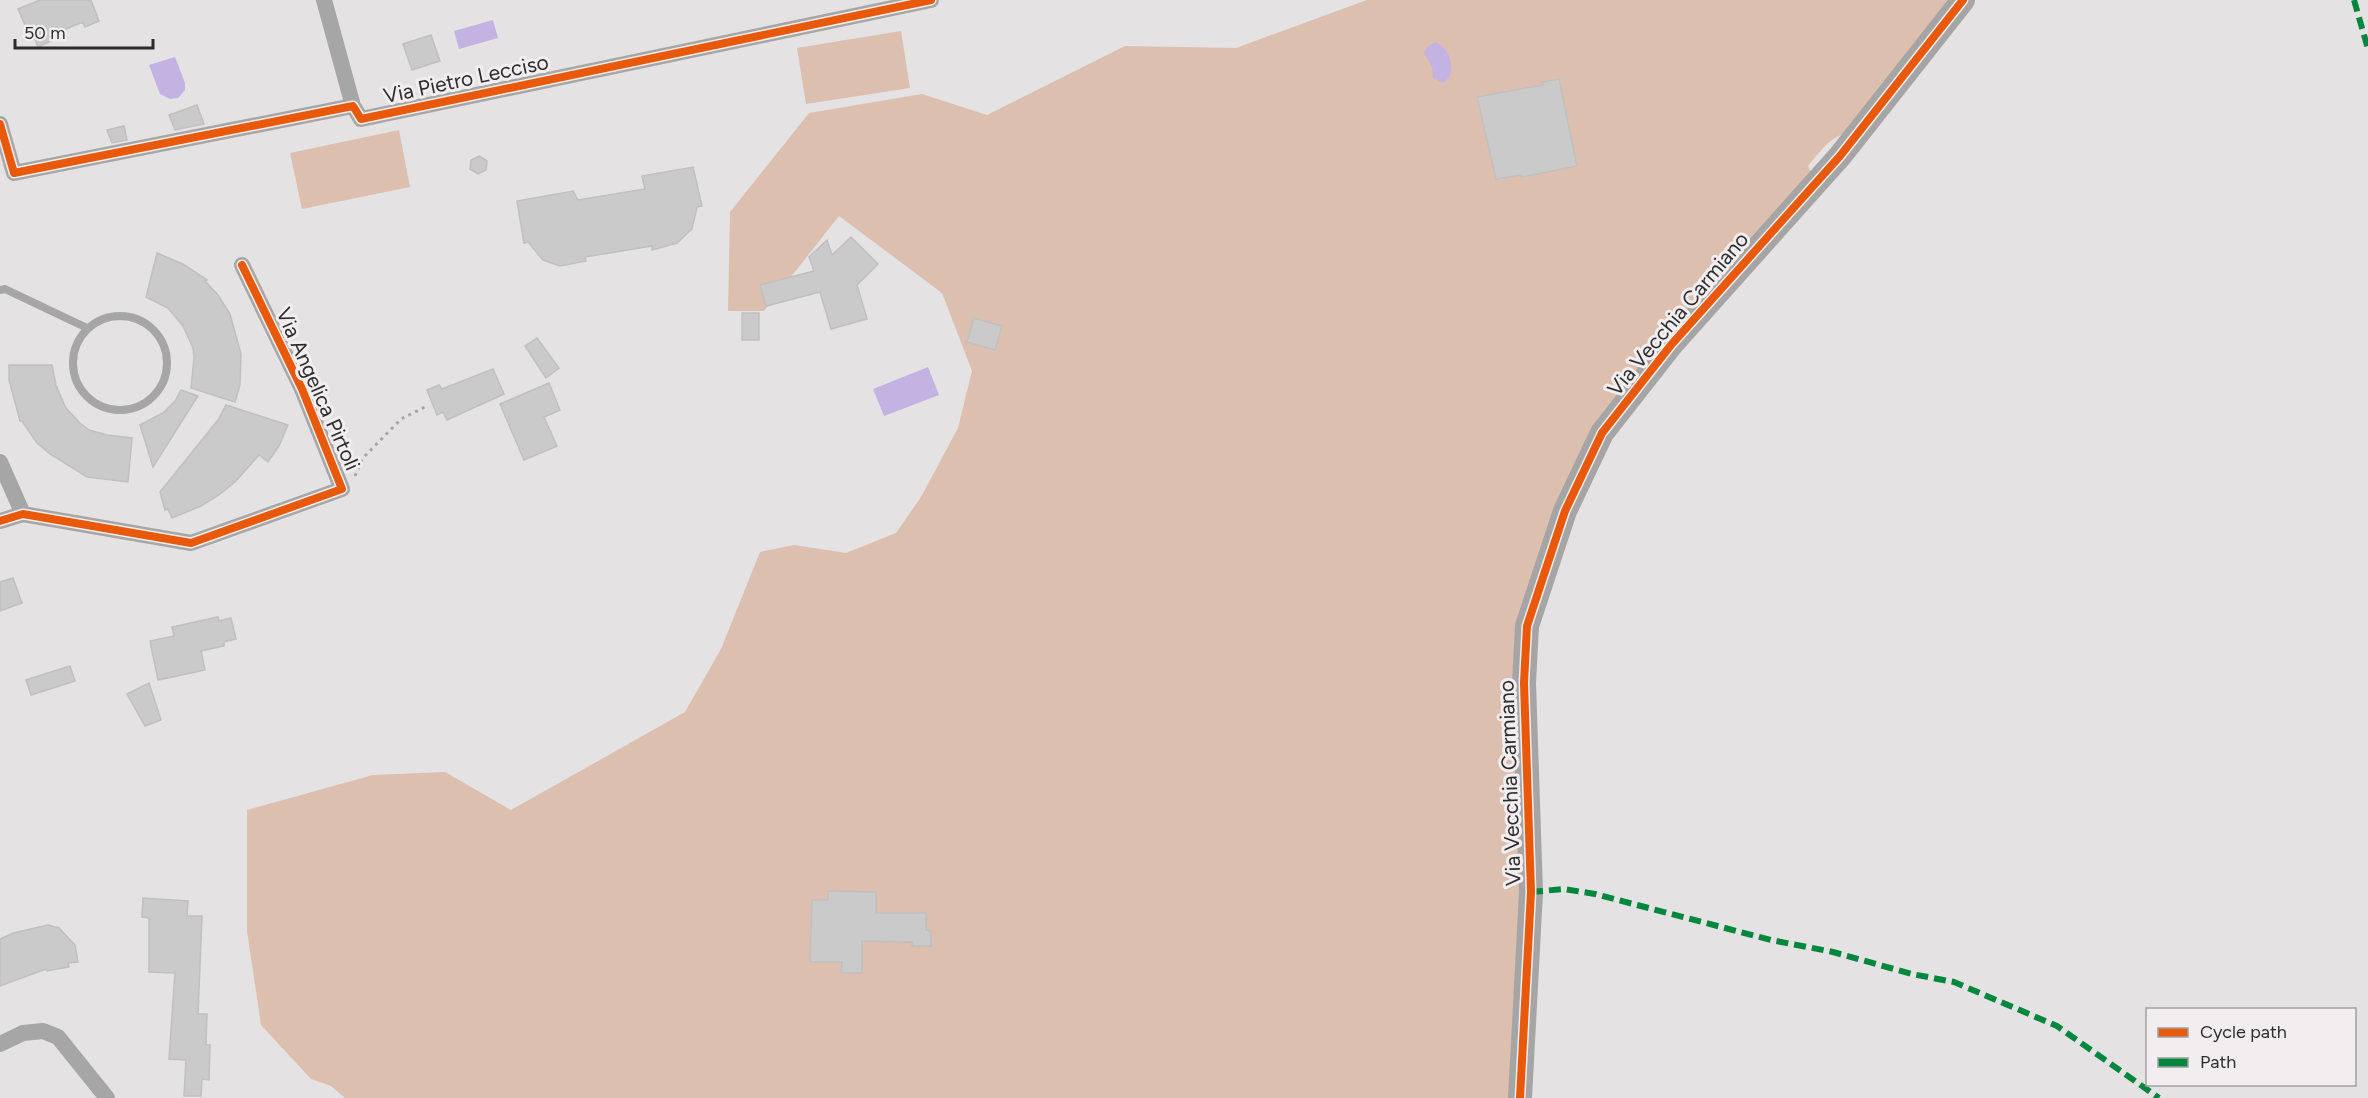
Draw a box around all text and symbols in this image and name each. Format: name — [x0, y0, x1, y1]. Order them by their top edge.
scale bar — [15, 12, 153, 50]
text: 50 m — [24, 22, 66, 44]
street label: Via Pietro Lecciso — [381, 49, 551, 108]
street label: Via Vecchia Carmiano — [1602, 227, 1753, 401]
street label: Via Angelica Pirtoli — [271, 304, 366, 474]
street label: Via Vecchia Carmiano — [1493, 680, 1526, 886]
legend — [2146, 1008, 2356, 1086]
text: Cycle path — [2200, 1021, 2287, 1043]
text: Path — [2200, 1051, 2236, 1073]

